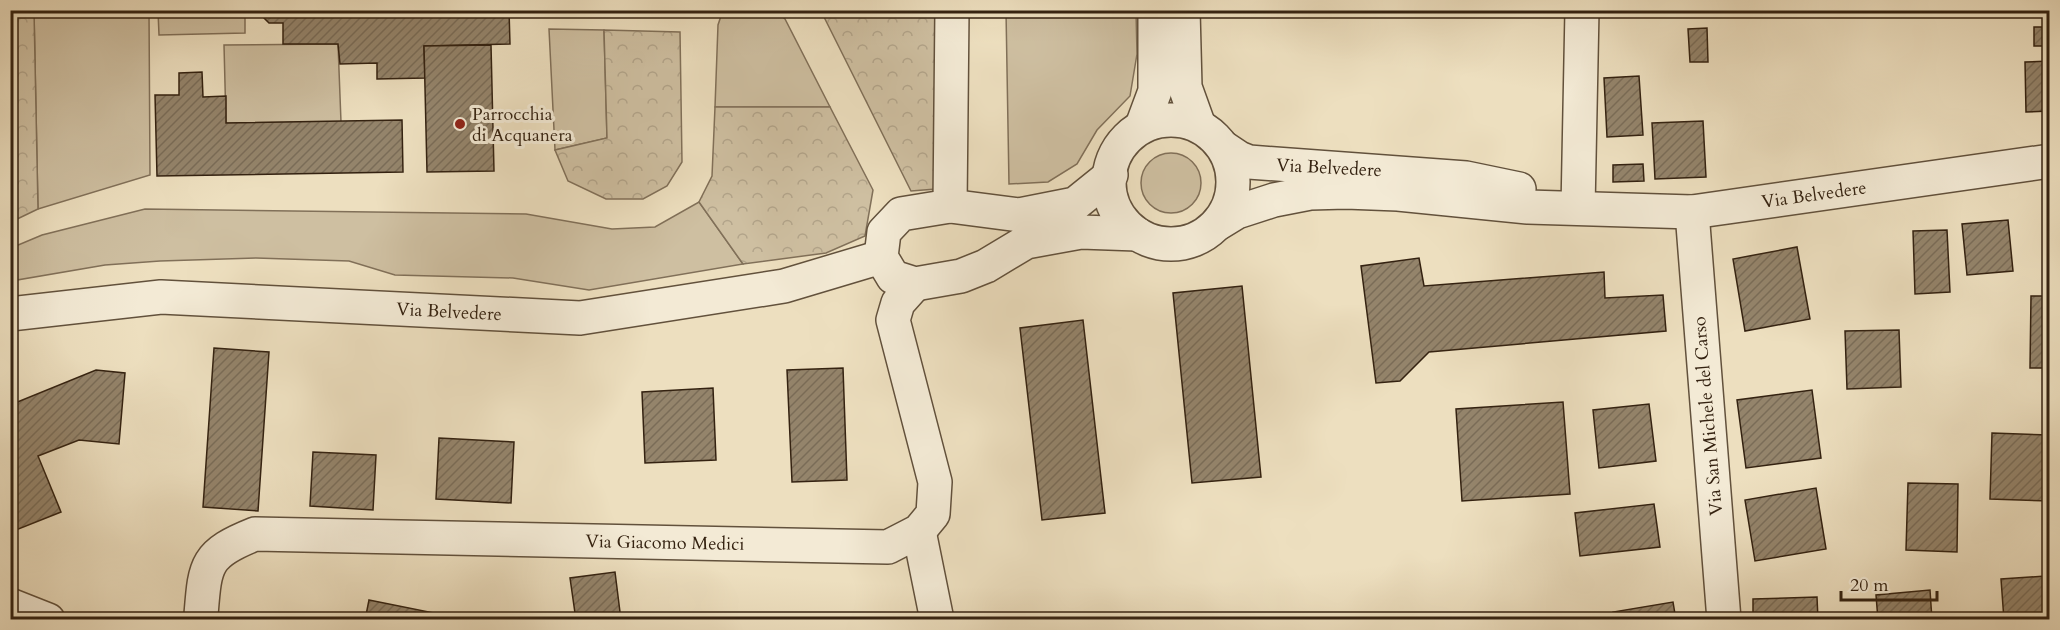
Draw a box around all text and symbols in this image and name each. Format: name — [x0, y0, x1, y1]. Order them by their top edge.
place label: Parrocchia di Acquanera — [472, 102, 573, 148]
marker: Parrocchia di Acquanera — [453, 117, 467, 131]
street label: Via Belvedere — [1276, 153, 1382, 183]
street label: Via Belvedere — [1760, 175, 1868, 215]
street label: Via Belvedere — [396, 297, 502, 327]
street label: Via San Michele del Carso — [1687, 315, 1729, 517]
street label: Via Giacomo Medici — [585, 529, 745, 557]
scale bar — [1841, 564, 1937, 602]
text: 20 m — [1850, 573, 1889, 598]

